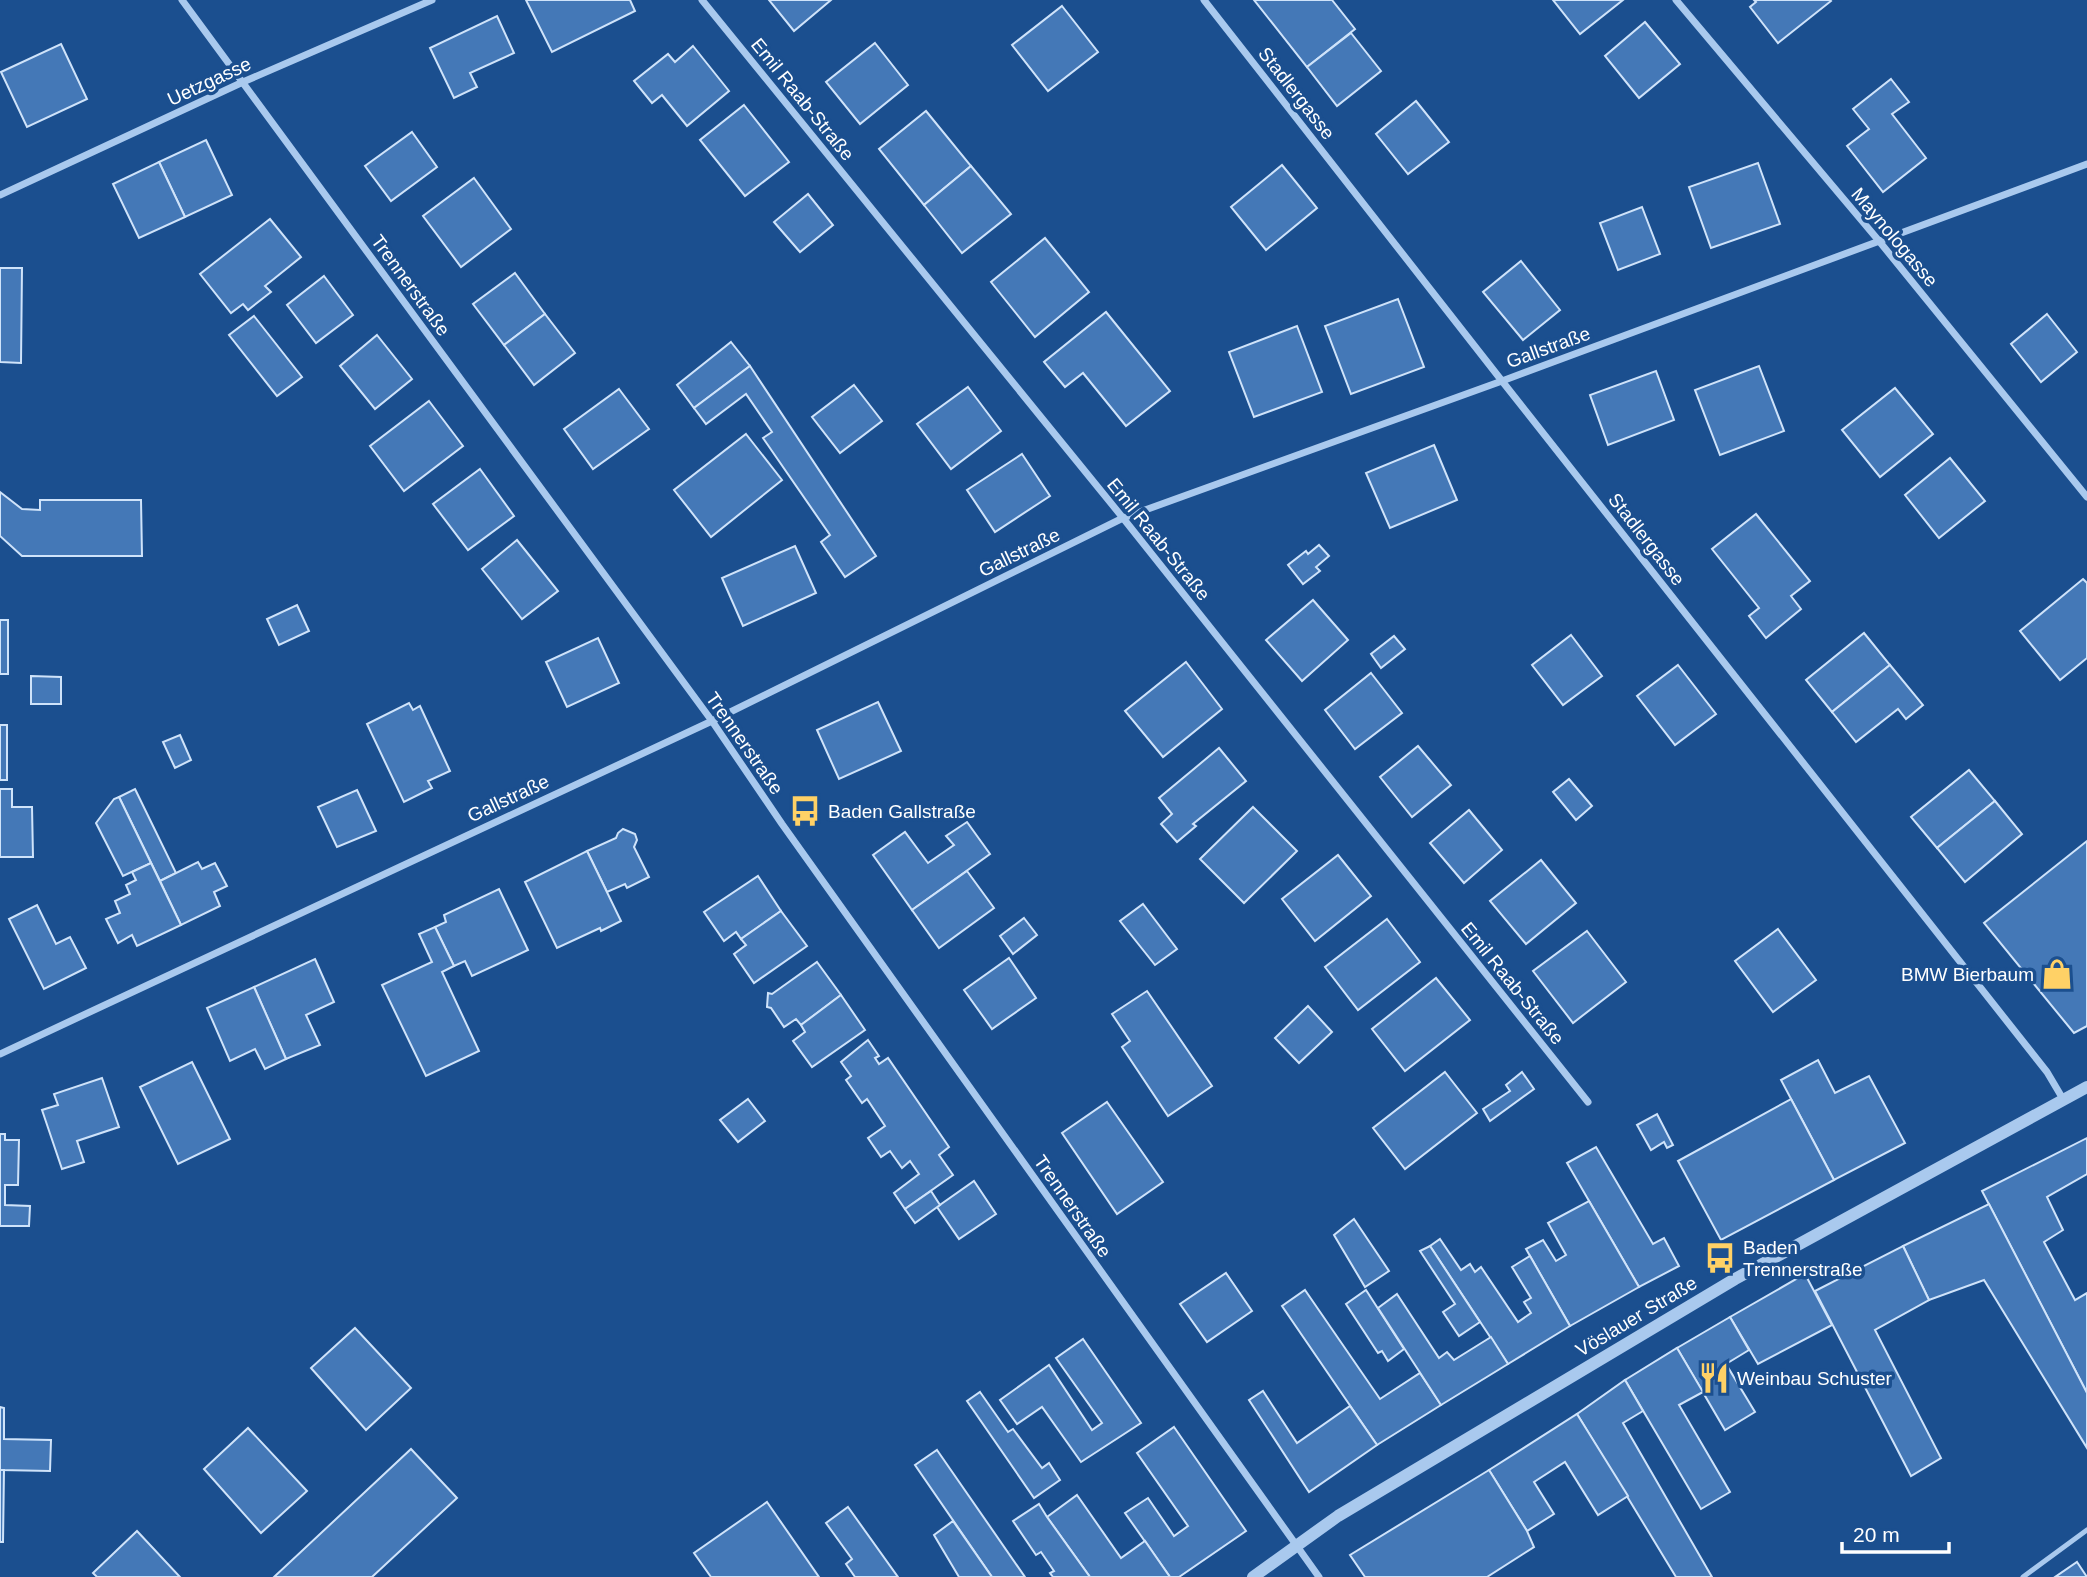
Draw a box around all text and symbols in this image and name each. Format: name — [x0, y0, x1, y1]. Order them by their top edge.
street label: Emil Raab-Straße — [747, 34, 858, 165]
street label: Stadlergasse — [1254, 43, 1339, 143]
street label: Uetzgasse — [164, 53, 254, 110]
street label: Maynologasse — [1847, 184, 1942, 291]
street label: Trennerstraße — [367, 231, 454, 340]
street label: Gallstraße — [1503, 323, 1593, 372]
street label: Emil Raab-Straße — [1103, 474, 1214, 605]
street label: Stadlergasse — [1604, 489, 1689, 589]
street label: Gallstraße — [975, 524, 1063, 581]
street label: Trennerstraße — [702, 688, 788, 798]
street label: Gallstraße — [464, 770, 552, 826]
bus stop icon: Baden Gallstraße — [788, 794, 822, 828]
place label: Baden Gallstraße — [828, 801, 976, 822]
street label: Emil Raab-Straße — [1457, 918, 1568, 1049]
shop icon: BMW Bierbaum — [2040, 957, 2074, 991]
place label: BMW Bierbaum — [1901, 964, 2034, 985]
street label: Trennerstraße — [1030, 1151, 1116, 1261]
place label: Baden Trennerstraße — [1743, 1237, 1863, 1280]
bus stop icon: Baden Trennerstraße — [1703, 1241, 1737, 1275]
street label: Vöslauer Straße — [1572, 1272, 1701, 1361]
restaurant icon: Weinbau Schuster — [1697, 1361, 1731, 1395]
place label: Weinbau Schuster — [1737, 1368, 1893, 1389]
scale bar — [1842, 1510, 1949, 1554]
text: 20 m — [1853, 1523, 1900, 1546]

